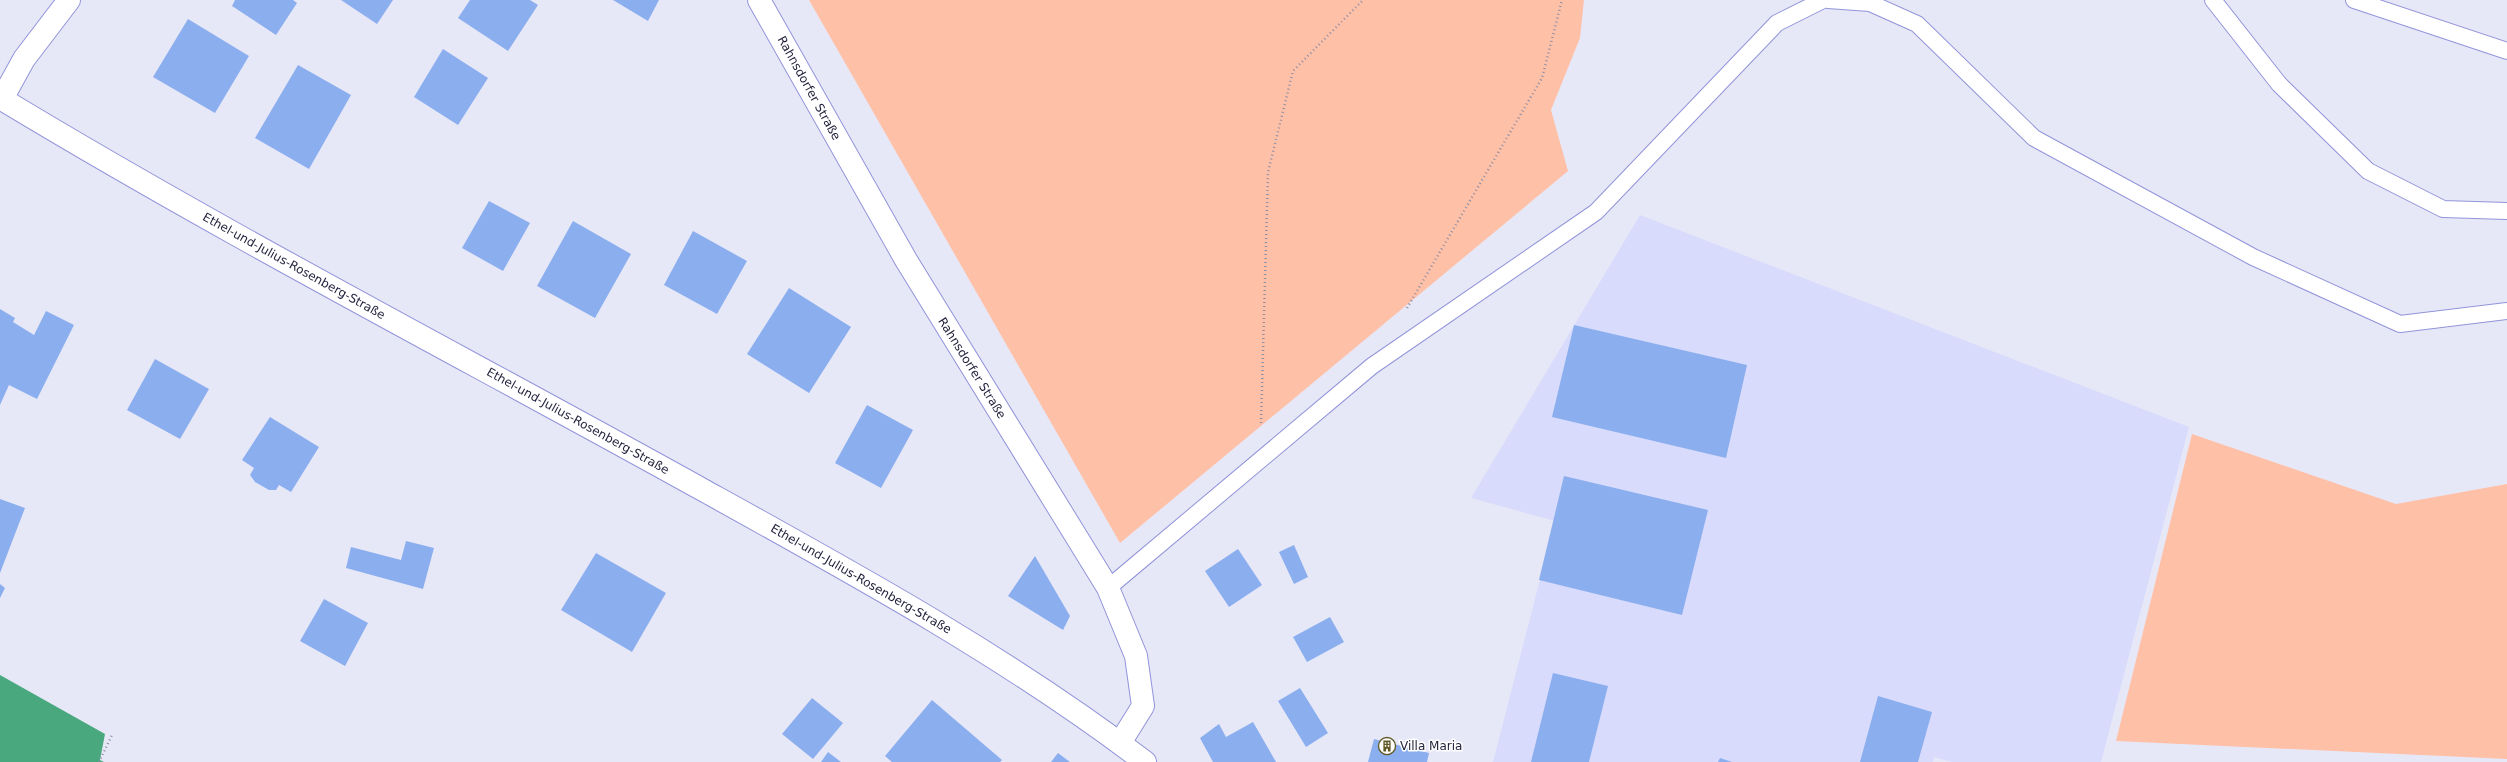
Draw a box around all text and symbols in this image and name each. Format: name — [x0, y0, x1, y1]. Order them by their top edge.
street label: Rahnsdorfer Straße — [775, 34, 843, 142]
street label: Ethel-und-Julius-Rosenberg-Straße — [200, 210, 388, 322]
street label: Rahnsdorfer Straße — [935, 315, 1009, 421]
street label: Ethel-und-Julius-Rosenberg-Straße — [484, 365, 672, 477]
street label: Ethel-und-Julius-Rosenberg-Straße — [768, 521, 954, 637]
building icon: Villa Maria — [1377, 736, 1397, 756]
place label: Villa Maria — [1400, 739, 1462, 753]

